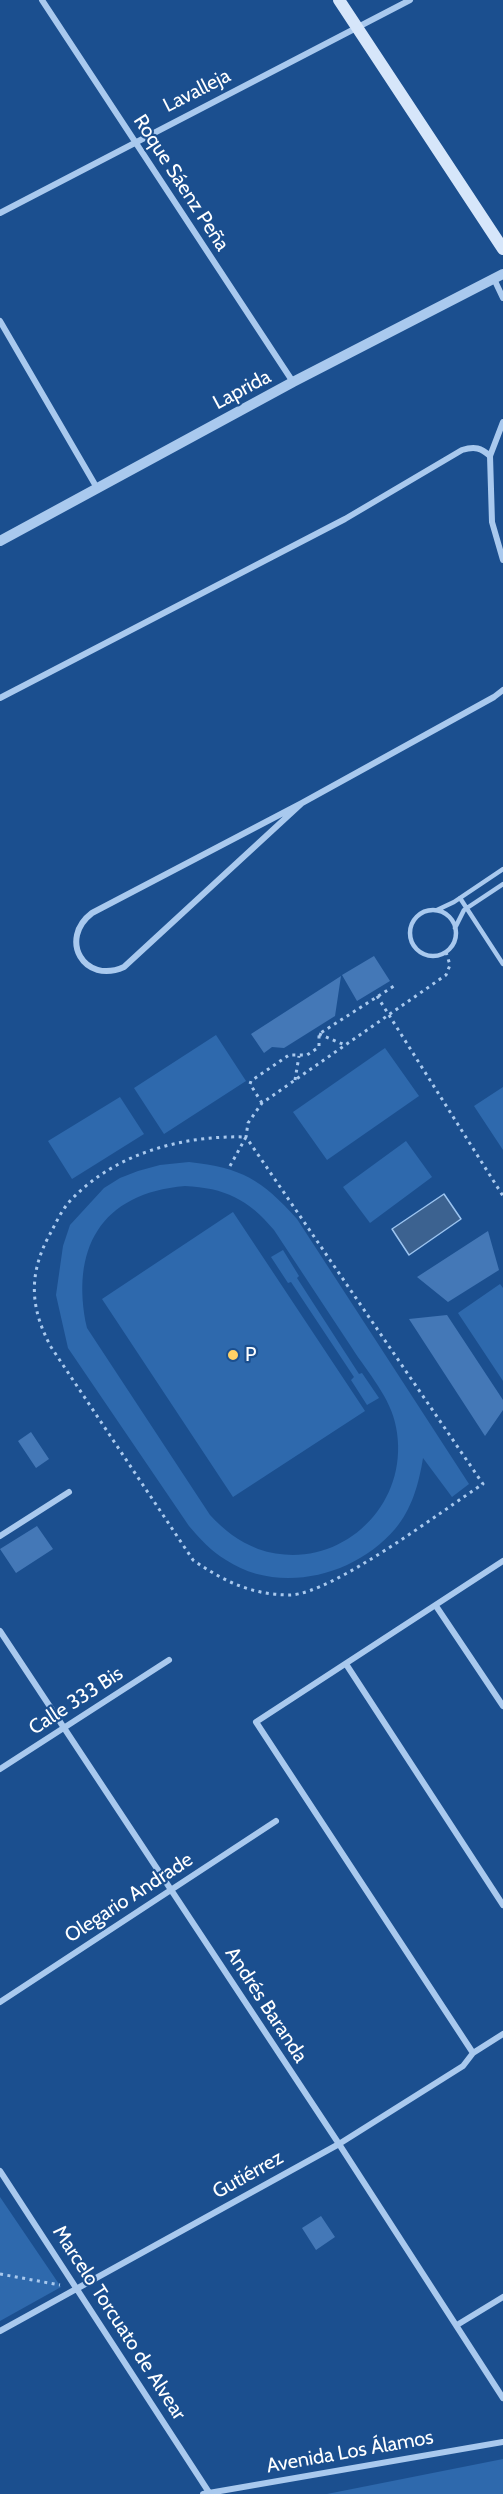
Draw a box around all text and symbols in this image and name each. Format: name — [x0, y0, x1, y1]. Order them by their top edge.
street label: Lavalleja — [159, 64, 235, 118]
street label: Roque Sáenz Peña — [128, 110, 234, 256]
street label: Laprida — [209, 365, 275, 415]
place label: P — [245, 1343, 256, 1367]
marker: P — [226, 1348, 240, 1362]
street label: Calle 333 Bis — [24, 1662, 128, 1740]
street label: Olegario Andrade — [61, 1848, 197, 1948]
street label: Andrés Baranda — [220, 1943, 312, 2067]
street label: Gutiérrez — [208, 2146, 288, 2204]
street label: Marcelo Torcuato de Alvear — [47, 2221, 191, 2425]
street label: Avenida Los Álamos — [265, 2426, 435, 2478]

